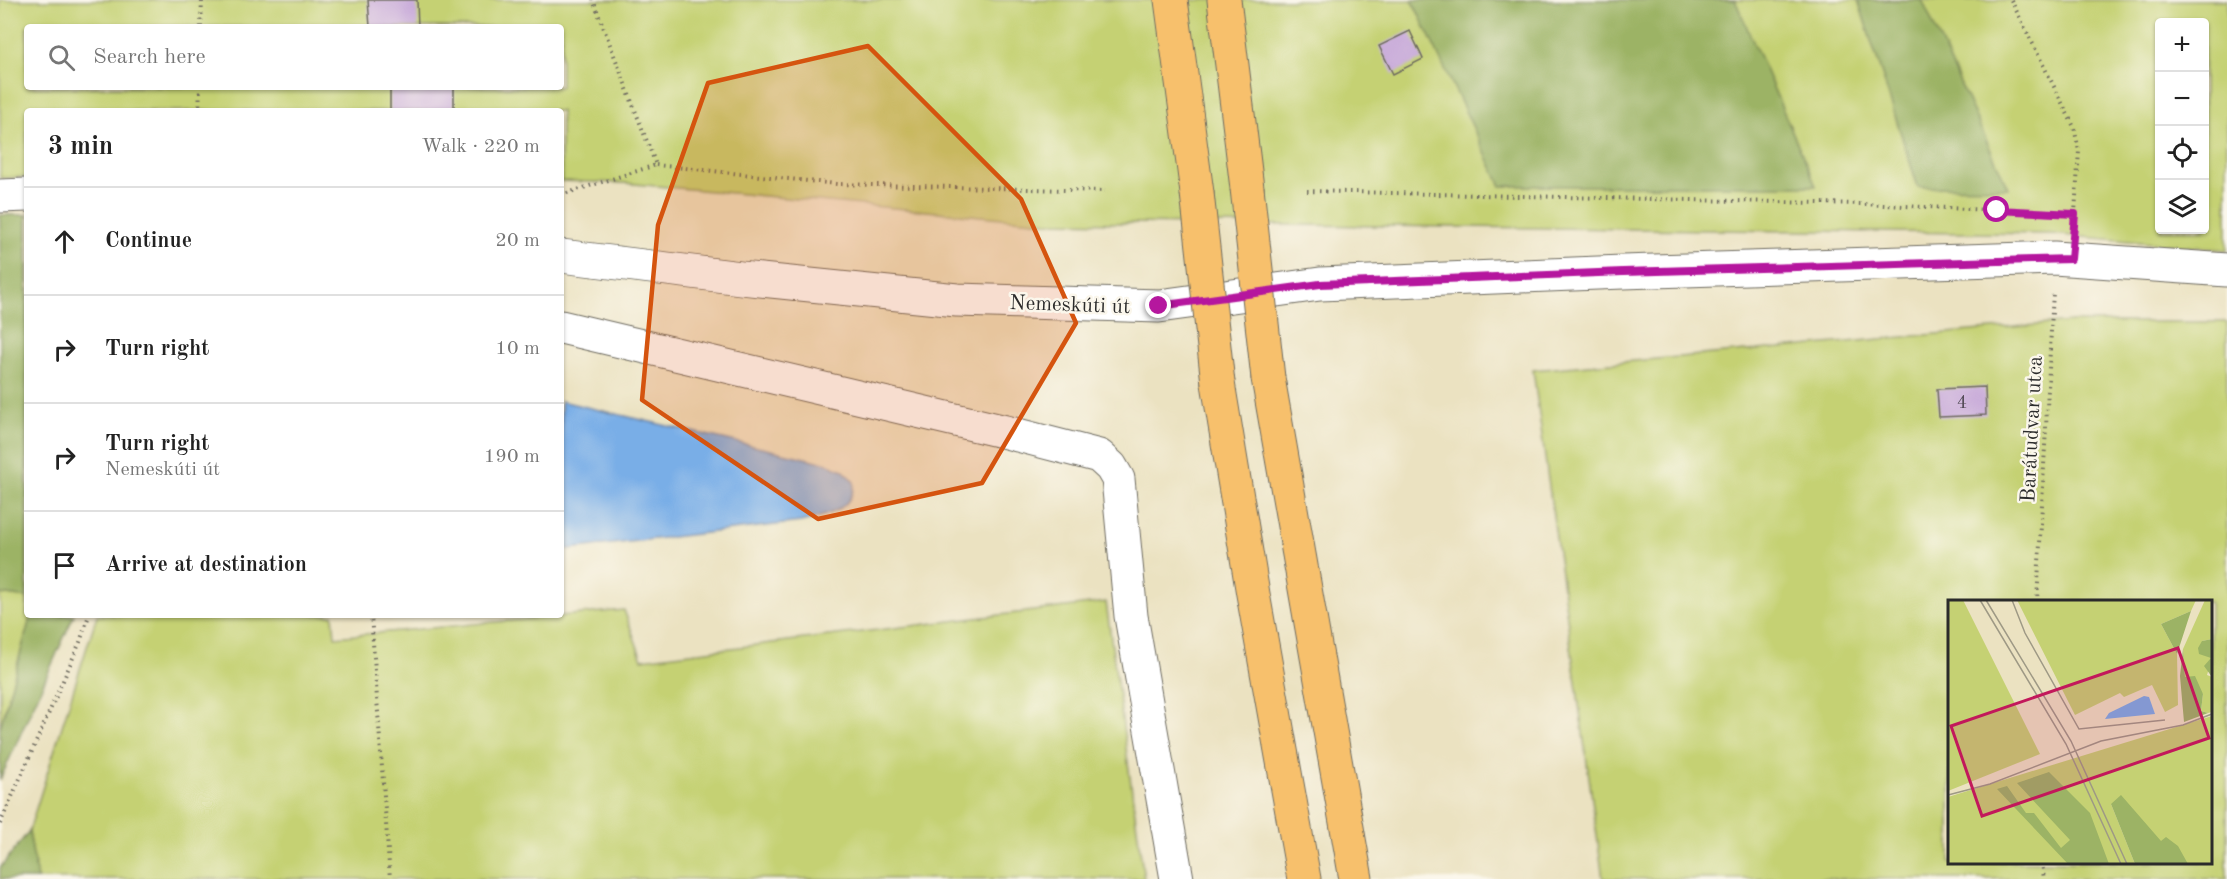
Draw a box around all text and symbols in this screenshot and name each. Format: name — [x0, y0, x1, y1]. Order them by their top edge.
map controls — [2155, 18, 2209, 234]
button: + — [2155, 18, 2209, 72]
search box — [24, 24, 564, 90]
icon: search — [45, 41, 78, 74]
text: Search here — [93, 46, 206, 68]
button: − — [2155, 72, 2209, 126]
button: locate — [2155, 126, 2209, 180]
text: 3 min — [48, 134, 113, 160]
text: Walk · 220 m — [421, 137, 540, 157]
button: layers — [2155, 180, 2209, 234]
route start — [1983, 196, 2009, 222]
icon: ahead — [48, 225, 81, 258]
text: Continue — [105, 230, 192, 252]
text: 20 m — [495, 231, 540, 251]
route end — [1145, 292, 1171, 318]
street label: Nemeskúti út — [1009, 293, 1131, 318]
icon: right — [48, 333, 81, 366]
text: Turn right — [105, 338, 209, 360]
text: 10 m — [495, 339, 540, 359]
street label: Barátudvar utca — [2018, 355, 2047, 503]
house number: 4 — [1957, 394, 1967, 412]
text: Turn right — [105, 433, 209, 455]
icon: right — [48, 441, 81, 474]
text: 190 m — [484, 447, 540, 467]
text: Nemeskúti út — [105, 460, 220, 480]
icon: arrive — [48, 549, 81, 582]
text: Arrive at destination — [105, 554, 307, 576]
inset map — [1948, 600, 2212, 864]

